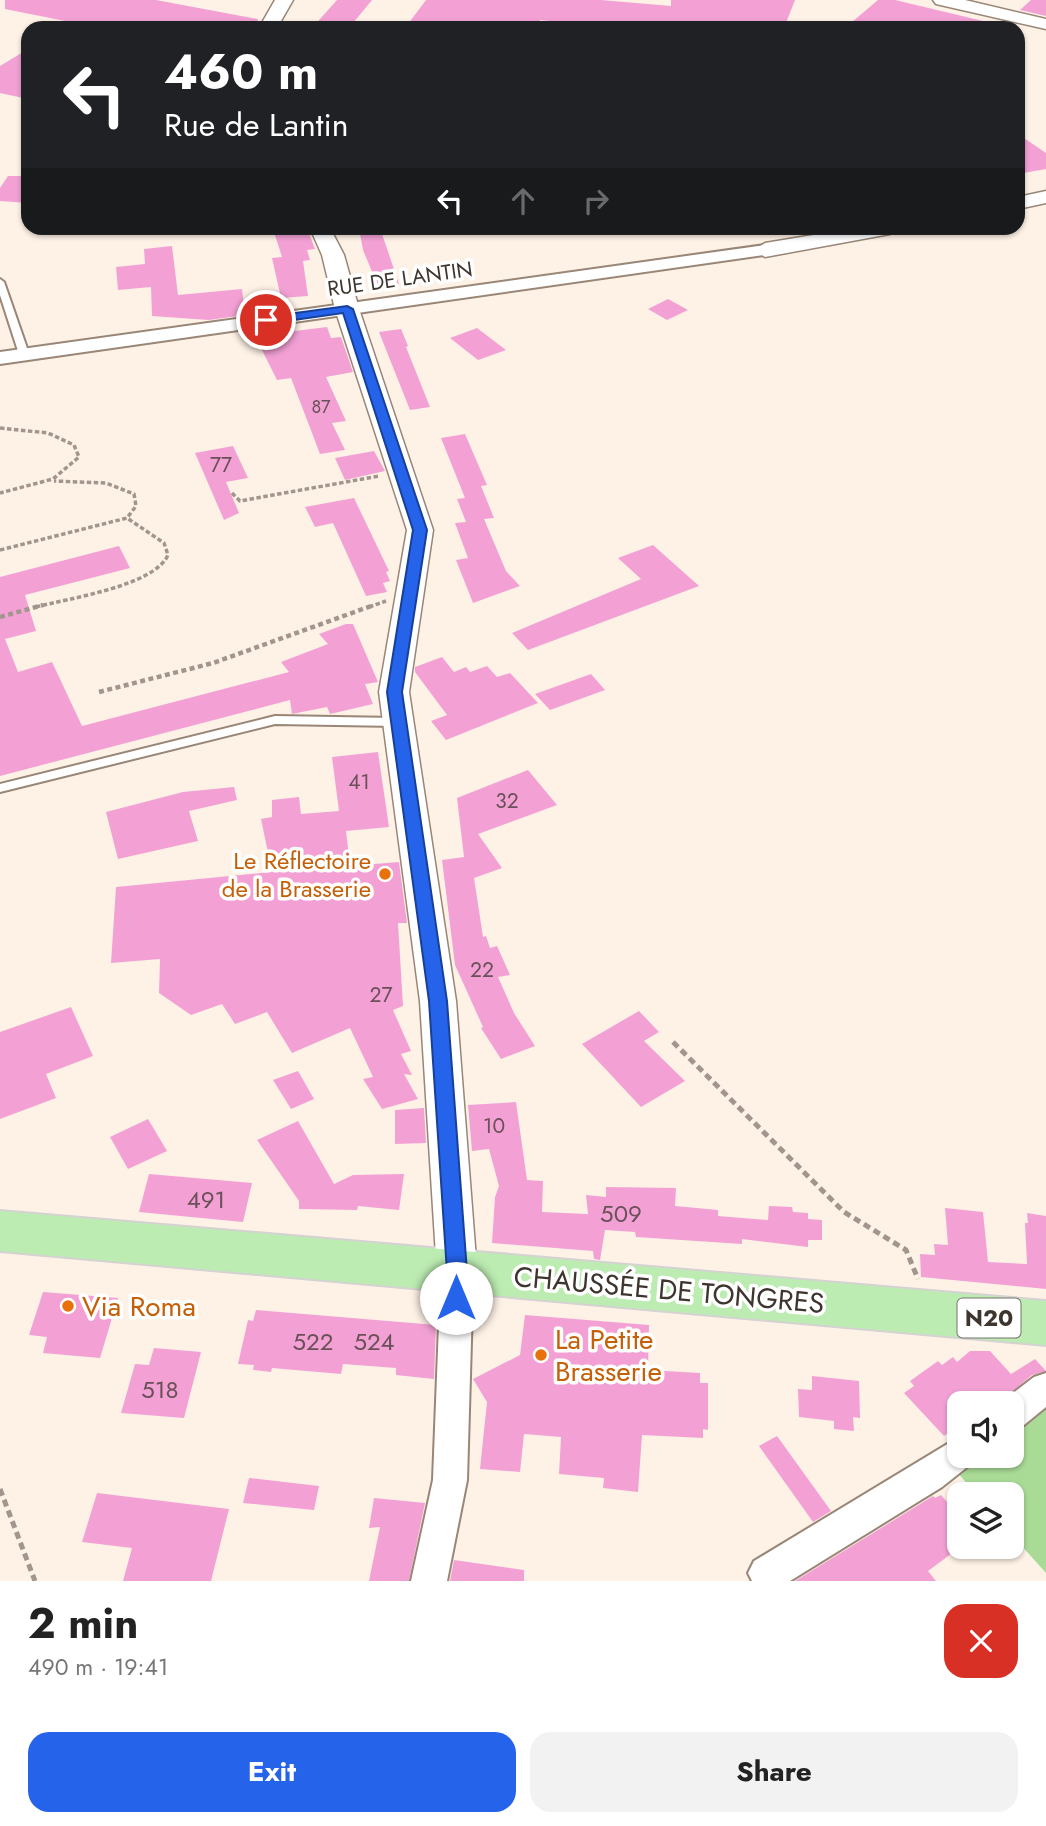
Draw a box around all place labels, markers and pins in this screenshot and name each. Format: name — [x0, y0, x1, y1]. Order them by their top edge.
pin — [236, 290, 296, 350]
place label: Le Réflectoire de la Brasserie — [222, 843, 371, 906]
marker: Le Réflectoire de la Brasserie — [377, 866, 393, 882]
place label: Via Roma — [82, 1286, 196, 1327]
marker: Via Roma — [60, 1298, 76, 1314]
place label: La Petite Brasserie — [555, 1319, 662, 1392]
marker: La Petite Brasserie — [533, 1347, 549, 1363]

